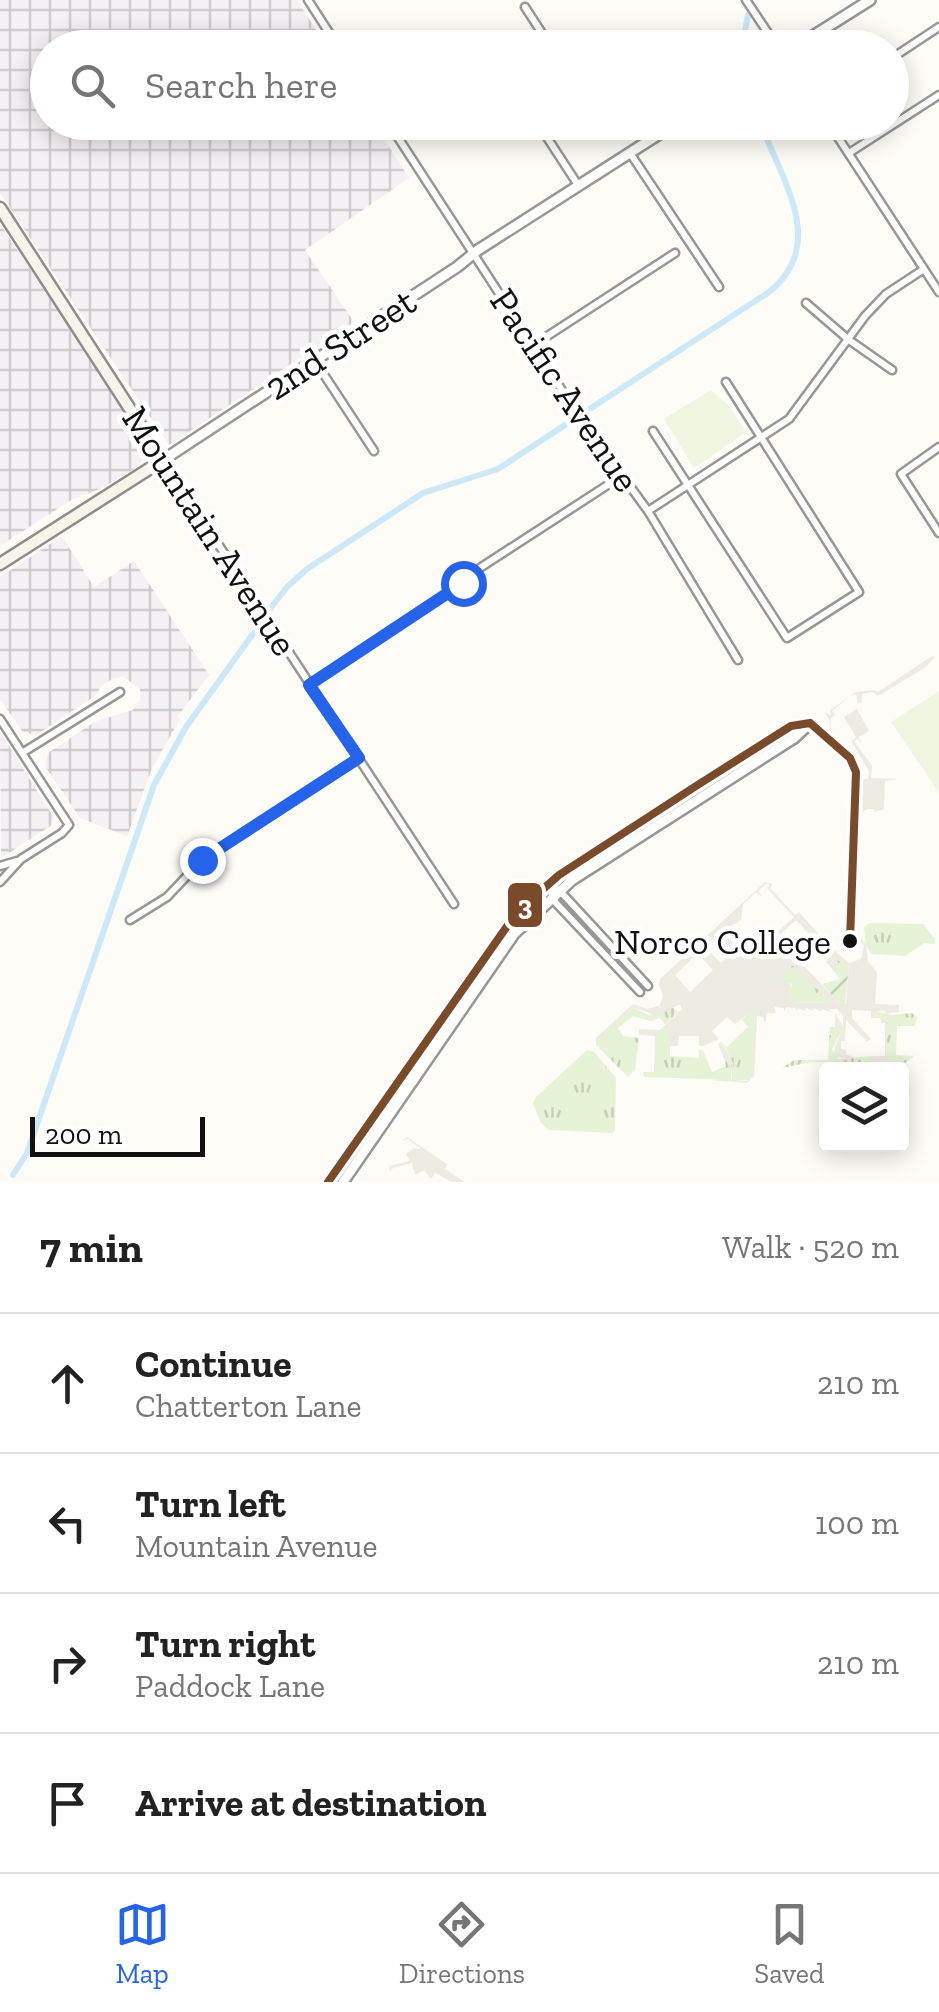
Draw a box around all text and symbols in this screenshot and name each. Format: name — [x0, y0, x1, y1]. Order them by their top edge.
search box — [30, 30, 909, 140]
icon: search — [65, 58, 120, 113]
text: Search here — [145, 62, 337, 108]
street label: 2nd Street — [256, 278, 424, 410]
street label: Pacific Avenue — [480, 280, 650, 500]
street label: Mountain Avenue — [112, 398, 308, 664]
route start — [441, 561, 487, 607]
route end — [180, 838, 226, 884]
line badge: 3 — [506, 881, 544, 929]
text: 3 — [518, 889, 533, 922]
place label: Norco College — [614, 920, 831, 963]
marker: Norco College — [840, 931, 860, 951]
map controls — [819, 1062, 909, 1152]
button: layers — [819, 1062, 909, 1152]
scale bar — [30, 1112, 205, 1156]
text: 200 m — [45, 1118, 122, 1151]
text: 7 min — [40, 1222, 143, 1273]
text: Walk · 520 m — [722, 1228, 899, 1266]
text: Continue — [135, 1341, 292, 1387]
icon: ahead — [40, 1356, 95, 1411]
text: 210 m — [817, 1364, 899, 1402]
text: Chatterton Lane — [135, 1387, 361, 1425]
text: Turn left — [135, 1481, 286, 1527]
icon: left — [40, 1496, 95, 1551]
text: 100 m — [815, 1504, 899, 1542]
text: Mountain Avenue — [135, 1527, 378, 1565]
text: Turn right — [135, 1621, 315, 1667]
icon: right — [40, 1636, 95, 1691]
text: 210 m — [817, 1644, 899, 1682]
text: Paddock Lane — [135, 1667, 325, 1705]
icon: arrive — [40, 1776, 95, 1831]
text: Arrive at destination — [135, 1780, 486, 1826]
tab: Map — [115, 1897, 170, 1990]
tab: Directions — [399, 1897, 525, 1990]
tab: Saved — [754, 1897, 824, 1990]

